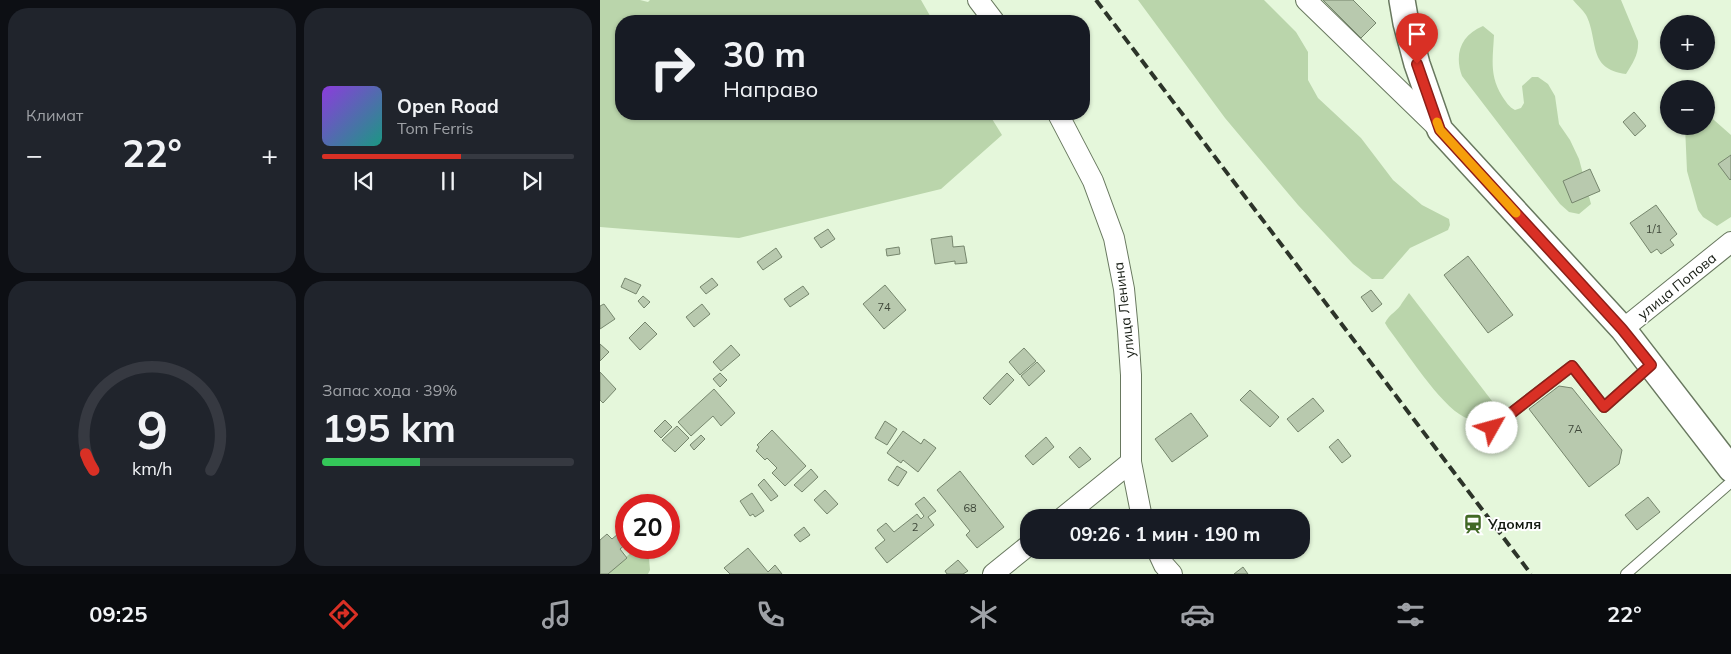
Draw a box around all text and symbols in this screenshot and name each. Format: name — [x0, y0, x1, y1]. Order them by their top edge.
pin — [1396, 13, 1438, 64]
map controls — [1660, 15, 1715, 135]
button: + — [1660, 15, 1715, 70]
icon: arrive — [1403, 20, 1431, 48]
text: 30 m — [723, 32, 806, 76]
icon: right — [640, 35, 705, 100]
text: Направо — [723, 75, 818, 103]
button: − — [1660, 80, 1715, 135]
text: Open Road — [397, 94, 499, 118]
text: Климат — [26, 105, 83, 125]
text: Tom Ferris — [397, 118, 474, 138]
text: 22° — [122, 129, 182, 177]
text: − — [26, 137, 43, 172]
text: + — [261, 137, 278, 172]
icon: previous — [350, 167, 378, 195]
icon: pause — [434, 167, 462, 195]
icon: next — [518, 167, 546, 195]
house number: 1/1 — [1646, 222, 1662, 236]
street label: улица Попова — [1634, 249, 1720, 323]
street label: улица Ленина — [1109, 261, 1139, 359]
house number: 74 — [877, 300, 891, 314]
text: Запас хода · 39% — [322, 380, 457, 400]
text: 9 — [136, 397, 168, 462]
position arrow — [1465, 401, 1517, 453]
text: 195 km — [322, 404, 456, 452]
house number: 7А — [1568, 422, 1582, 436]
text: km/h — [132, 457, 172, 479]
speed limit sign: 20 — [615, 494, 680, 559]
house number: 68 — [963, 501, 977, 515]
station icon: Удомля — [1462, 513, 1484, 535]
place label: Удомля — [1487, 515, 1541, 533]
house number: 2 — [912, 520, 919, 534]
text: 09:26 · 1 мин · 190 m — [1070, 522, 1260, 546]
icon: directions — [326, 597, 361, 632]
icon: music — [539, 597, 574, 632]
icon: phone — [753, 597, 788, 632]
icon: climate — [966, 597, 1001, 632]
icon: car — [1180, 597, 1215, 632]
icon: filters — [1393, 597, 1428, 632]
text: 09:25 — [89, 600, 148, 628]
text: 22° — [1607, 600, 1642, 628]

